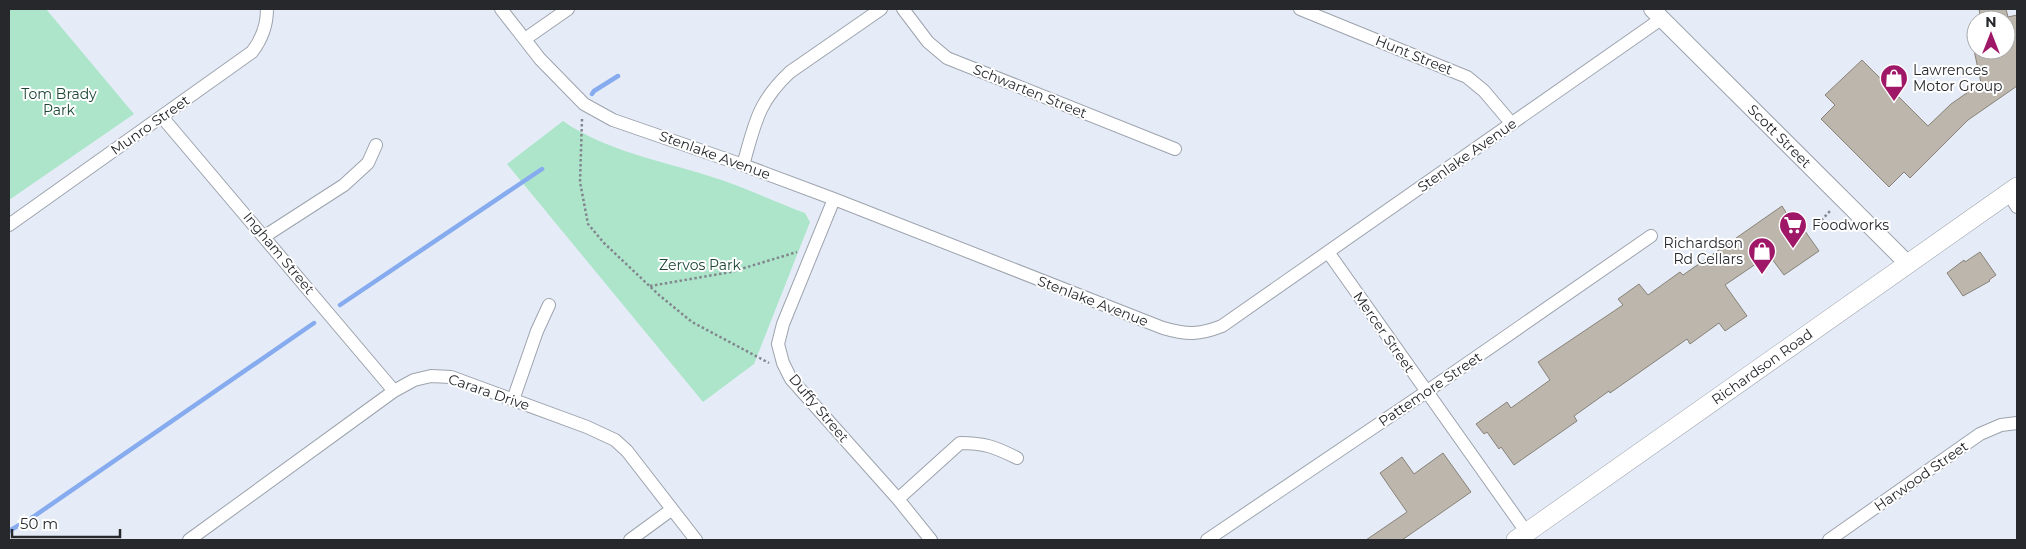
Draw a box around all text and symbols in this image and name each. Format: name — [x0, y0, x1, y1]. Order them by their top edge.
north arrow — [1966, 10, 2016, 60]
text: N — [1985, 13, 1997, 31]
street label: Hunt Street — [1373, 31, 1456, 79]
street label: Schwarten Street — [970, 60, 1090, 122]
place label: Lawrences Motor Group — [1913, 61, 2003, 95]
shop icon: Lawrences Motor Group — [1879, 63, 1909, 102]
park label: Tom Brady Park — [21, 85, 97, 119]
street label: Munro Street — [107, 91, 193, 159]
street label: Scott Street — [1744, 101, 1815, 172]
street label: Stenlake Avenue — [1414, 114, 1520, 196]
street label: Stenlake Avenue — [657, 127, 773, 183]
street label: Ingham Street — [239, 208, 319, 298]
supermarket icon: Foodworks — [1778, 210, 1808, 249]
place label: Foodworks — [1812, 216, 1889, 234]
place label: Richardson Rd Cellars — [1664, 234, 1743, 268]
shop icon: Richardson Rd Cellars — [1747, 236, 1777, 275]
park label: Zervos Park — [659, 256, 742, 274]
street label: Stenlake Avenue — [1035, 272, 1151, 330]
street label: Mercer Street — [1349, 288, 1419, 376]
street label: Richardson Road — [1708, 325, 1816, 408]
street label: Pattemore Street — [1375, 348, 1485, 430]
street label: Carara Drive — [446, 370, 532, 414]
street label: Duffy Street — [785, 370, 853, 446]
street label: Harwood Street — [1871, 437, 1972, 515]
scale bar — [12, 506, 120, 538]
text: 50 m — [20, 514, 58, 533]

